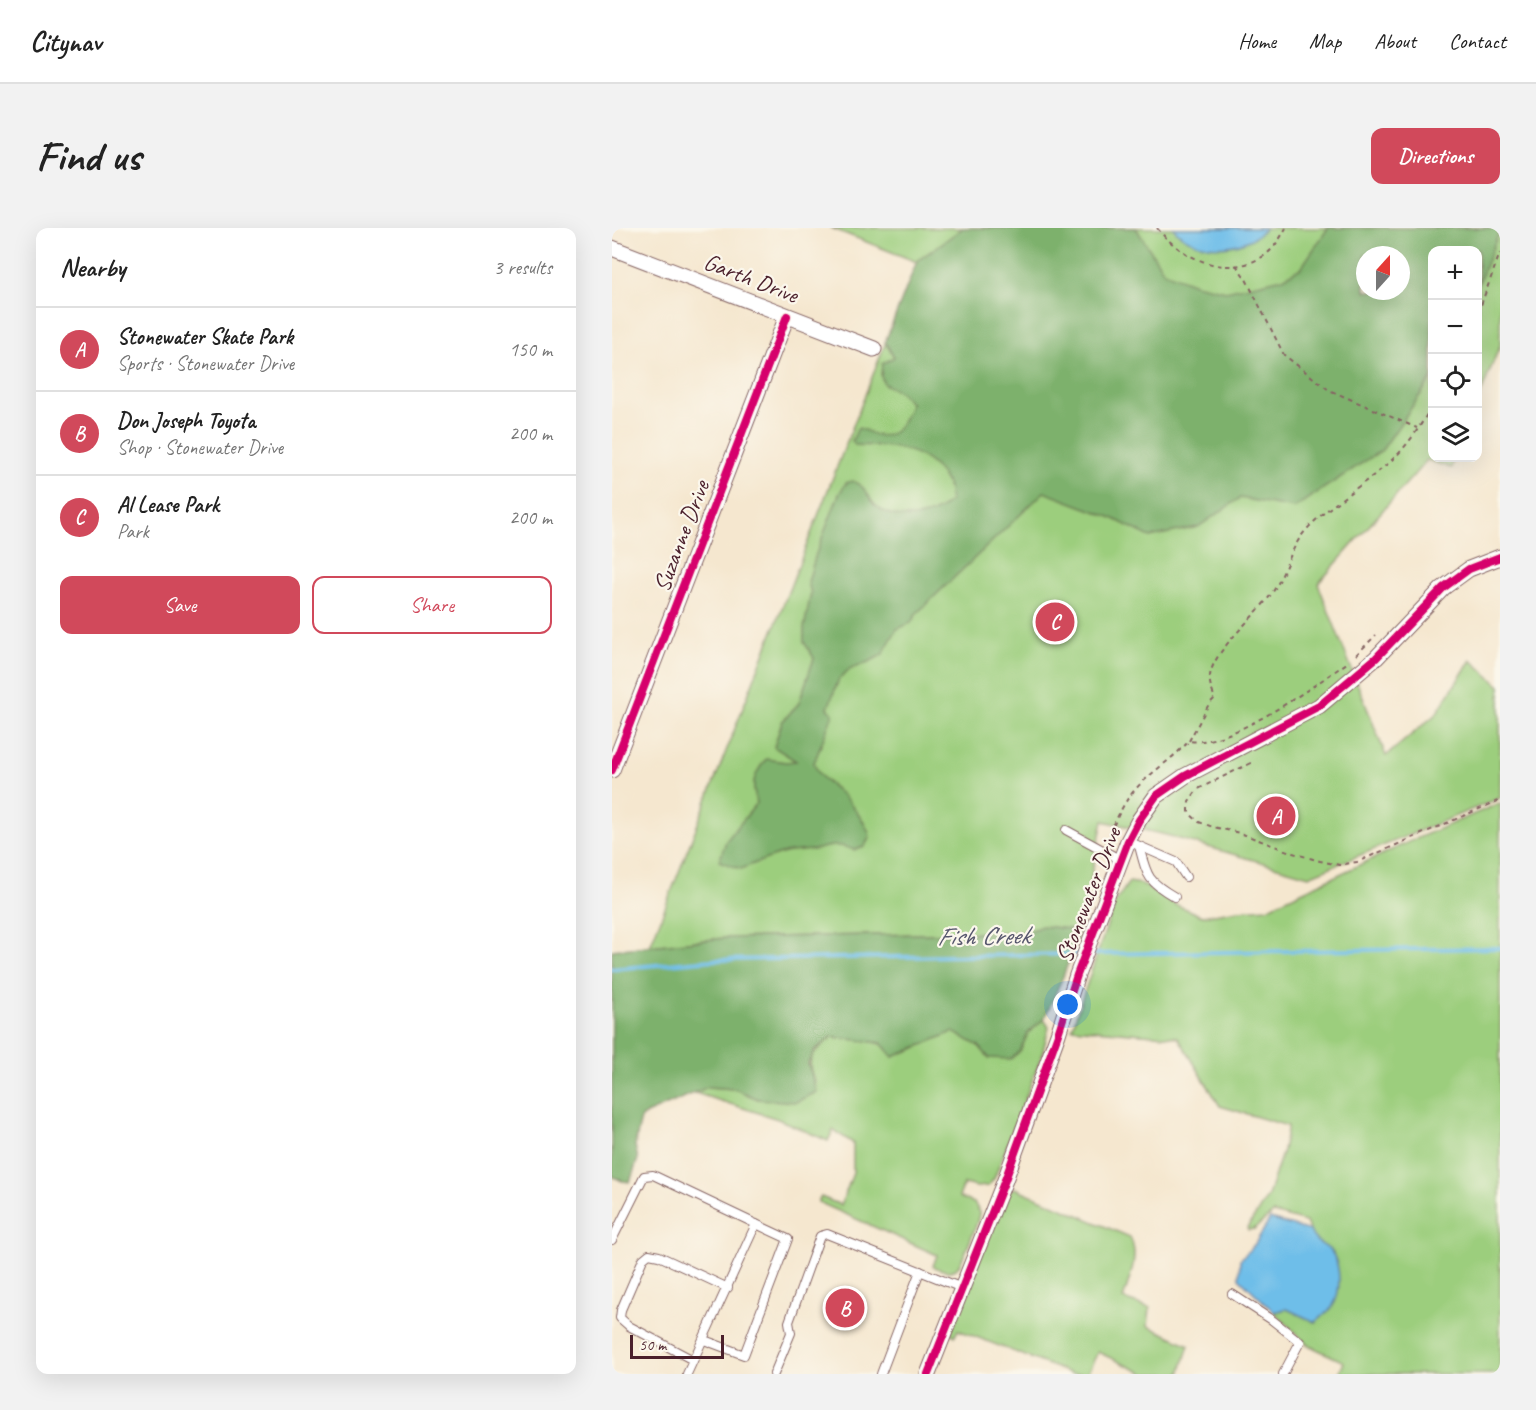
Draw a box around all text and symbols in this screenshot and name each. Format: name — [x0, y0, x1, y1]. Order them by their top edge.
text: Citynav — [30, 24, 101, 59]
text: Home — [1238, 28, 1276, 54]
text: Map — [1309, 28, 1341, 54]
text: About — [1374, 28, 1416, 54]
text: Contact — [1449, 28, 1506, 54]
button: Directions — [1371, 128, 1500, 184]
text: Find us — [36, 130, 141, 183]
street label: Garth Drive — [700, 246, 804, 310]
north arrow — [1356, 246, 1410, 300]
map controls — [1428, 246, 1482, 462]
button: + — [1428, 246, 1482, 300]
text: Nearby — [60, 251, 125, 284]
text: 3 results — [493, 255, 552, 280]
button: − — [1428, 300, 1482, 354]
text: Stonewater Skate Park — [117, 323, 293, 351]
text: A — [74, 337, 85, 362]
text: 150 m — [509, 337, 552, 362]
text: Sports · Stonewater Drive — [117, 351, 294, 376]
button: locate — [1428, 354, 1482, 408]
text: Don Joseph Toyota — [117, 407, 256, 435]
button: layers — [1428, 408, 1482, 462]
text: B — [74, 421, 85, 446]
text: 200 m — [509, 421, 552, 446]
text: Shop · Stonewater Drive — [117, 435, 283, 460]
street label: Suzanne Drive — [646, 474, 717, 596]
text: Al Lease Park — [117, 491, 219, 519]
text: C — [75, 505, 84, 530]
text: 200 m — [509, 505, 552, 530]
text: Park — [117, 519, 149, 544]
button: Save — [60, 576, 300, 634]
button: Share — [312, 576, 552, 634]
pin: C — [1036, 600, 1074, 644]
pin: A — [1256, 794, 1296, 838]
street label: Stonewater Drive — [1048, 821, 1128, 967]
water label: Fish Creek — [937, 919, 1034, 953]
your location — [1053, 990, 1082, 1019]
pin: B — [826, 1286, 864, 1330]
scale bar — [630, 1332, 724, 1360]
text: 50 m — [639, 1335, 666, 1355]

